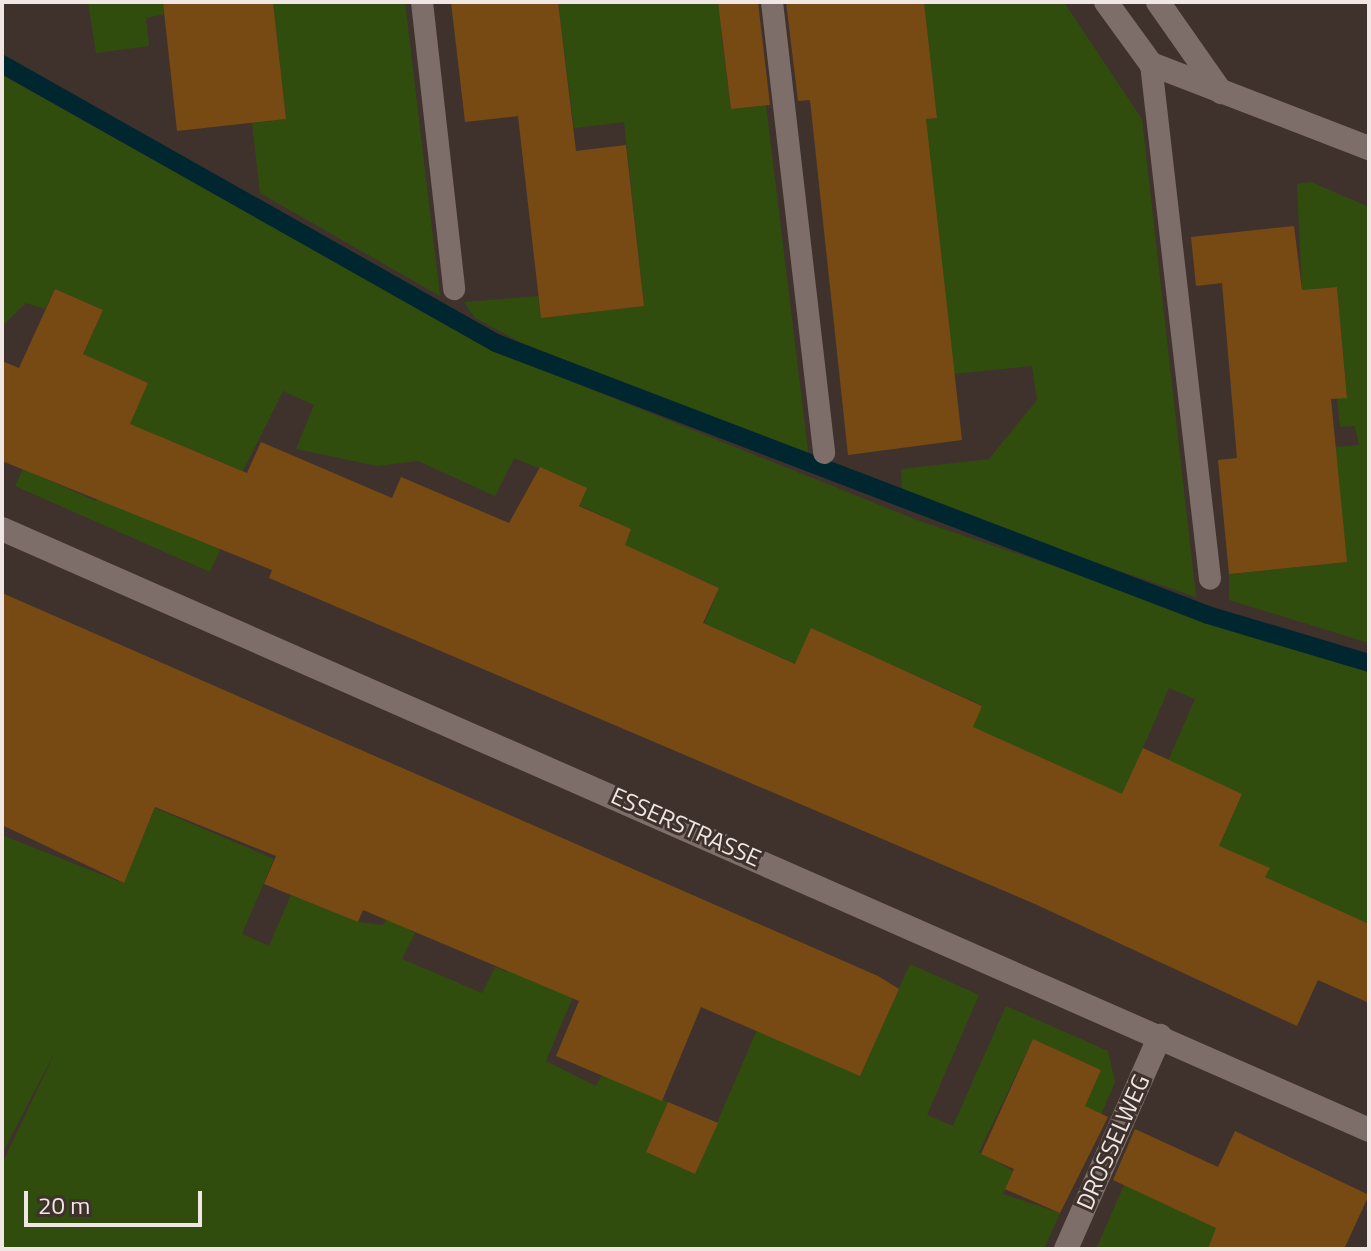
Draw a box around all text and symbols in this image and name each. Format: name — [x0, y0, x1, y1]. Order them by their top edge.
street label: ESSERSTRASSE — [607, 781, 765, 873]
street label: DROSSELWEG — [1070, 1070, 1156, 1214]
scale bar — [28, 1175, 206, 1225]
text: 20 m — [38, 1187, 90, 1223]

